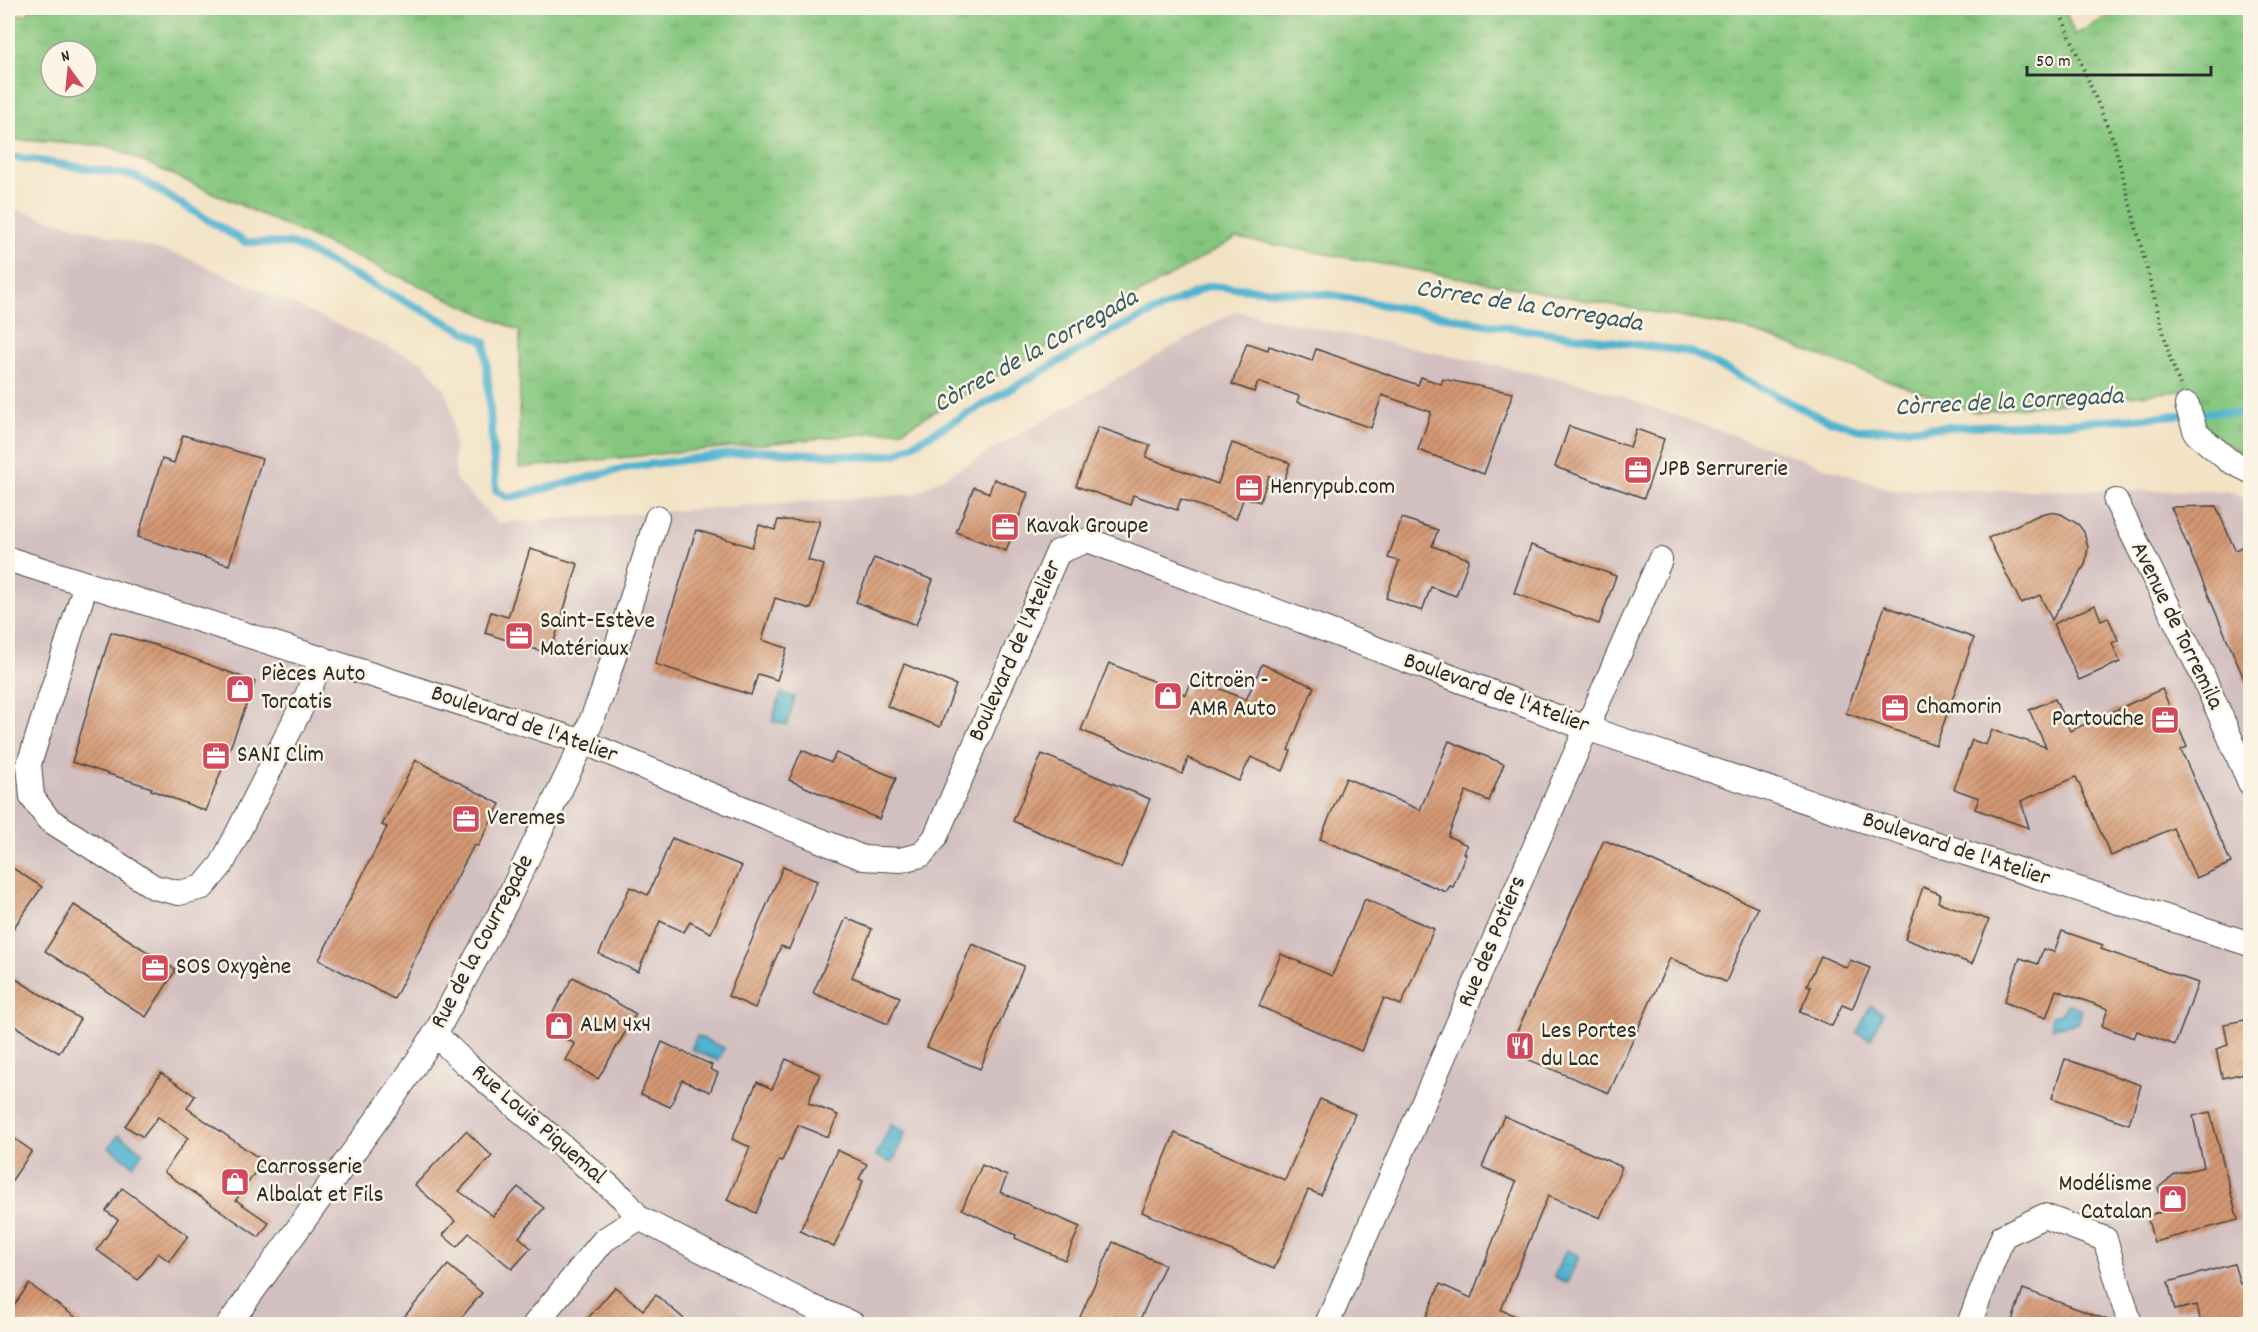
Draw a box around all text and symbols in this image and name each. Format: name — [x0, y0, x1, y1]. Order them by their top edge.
north arrow — [39, 39, 99, 99]
scale bar — [2027, 39, 2212, 77]
text: N — [59, 45, 73, 69]
text: 50 m — [2036, 50, 2071, 75]
water label: Còrrec de la Corregada — [1413, 271, 1647, 343]
water label: Còrrec de la Corregada — [927, 280, 1147, 424]
water label: Còrrec de la Corregada — [1894, 378, 2126, 427]
place label: JPB Serrurerie — [1659, 453, 1788, 487]
office icon: JPB Serrurerie — [1622, 454, 1654, 486]
place label: Henrypub.com — [1270, 471, 1395, 505]
office icon: Henrypub.com — [1233, 472, 1265, 504]
place label: Kavak Groupe — [1026, 510, 1149, 544]
office icon: Kavak Groupe — [989, 511, 1021, 543]
street label: Avenue de Torremila — [2121, 536, 2232, 716]
street label: Boulevard de l'Atelier — [961, 555, 1071, 747]
place label: Saint-Estève Matériaux — [540, 605, 655, 667]
office icon: Saint-Estève Matériaux — [503, 620, 535, 652]
street label: Boulevard de l'Atelier — [1398, 645, 1594, 743]
place label: Pièces Auto Torcatis — [261, 658, 365, 720]
place label: Citroën - AMR Auto — [1189, 665, 1276, 727]
shop icon: Pièces Auto Torcatis — [224, 673, 256, 705]
street label: Boulevard de l'Atelier — [426, 677, 622, 773]
shop icon: Citroën - AMR Auto — [1152, 680, 1184, 712]
place label: Chamorin — [1916, 691, 2002, 725]
office icon: Chamorin — [1879, 692, 1911, 724]
place label: Partouche — [2052, 703, 2144, 737]
office icon: Partouche — [2149, 704, 2181, 736]
place label: SANI Clim — [237, 739, 324, 773]
office icon: SANI Clim — [200, 740, 232, 772]
place label: Veremes — [487, 802, 566, 836]
office icon: Veremes — [450, 803, 482, 835]
street label: Boulevard de l'Atelier — [1858, 804, 2054, 896]
street label: Rue de la Courregade — [423, 849, 543, 1035]
street label: Rue des Potiers — [1450, 871, 1536, 1013]
place label: SOS Oxygène — [176, 951, 291, 985]
office icon: SOS Oxygène — [139, 952, 171, 984]
place label: ALM 4x4 — [580, 1009, 651, 1043]
shop icon: ALM 4x4 — [543, 1010, 575, 1042]
place label: Les Portes du Lac — [1541, 1015, 1637, 1077]
restaurant icon: Les Portes du Lac — [1504, 1030, 1536, 1062]
street label: Rue Louis Piquemal — [463, 1057, 613, 1194]
place label: Carrosserie Albalat et Fils — [256, 1151, 384, 1213]
shop icon: Carrosserie Albalat et Fils — [219, 1166, 251, 1198]
place label: Modélisme Catalan — [2058, 1168, 2152, 1230]
shop icon: Modélisme Catalan — [2157, 1183, 2189, 1215]

